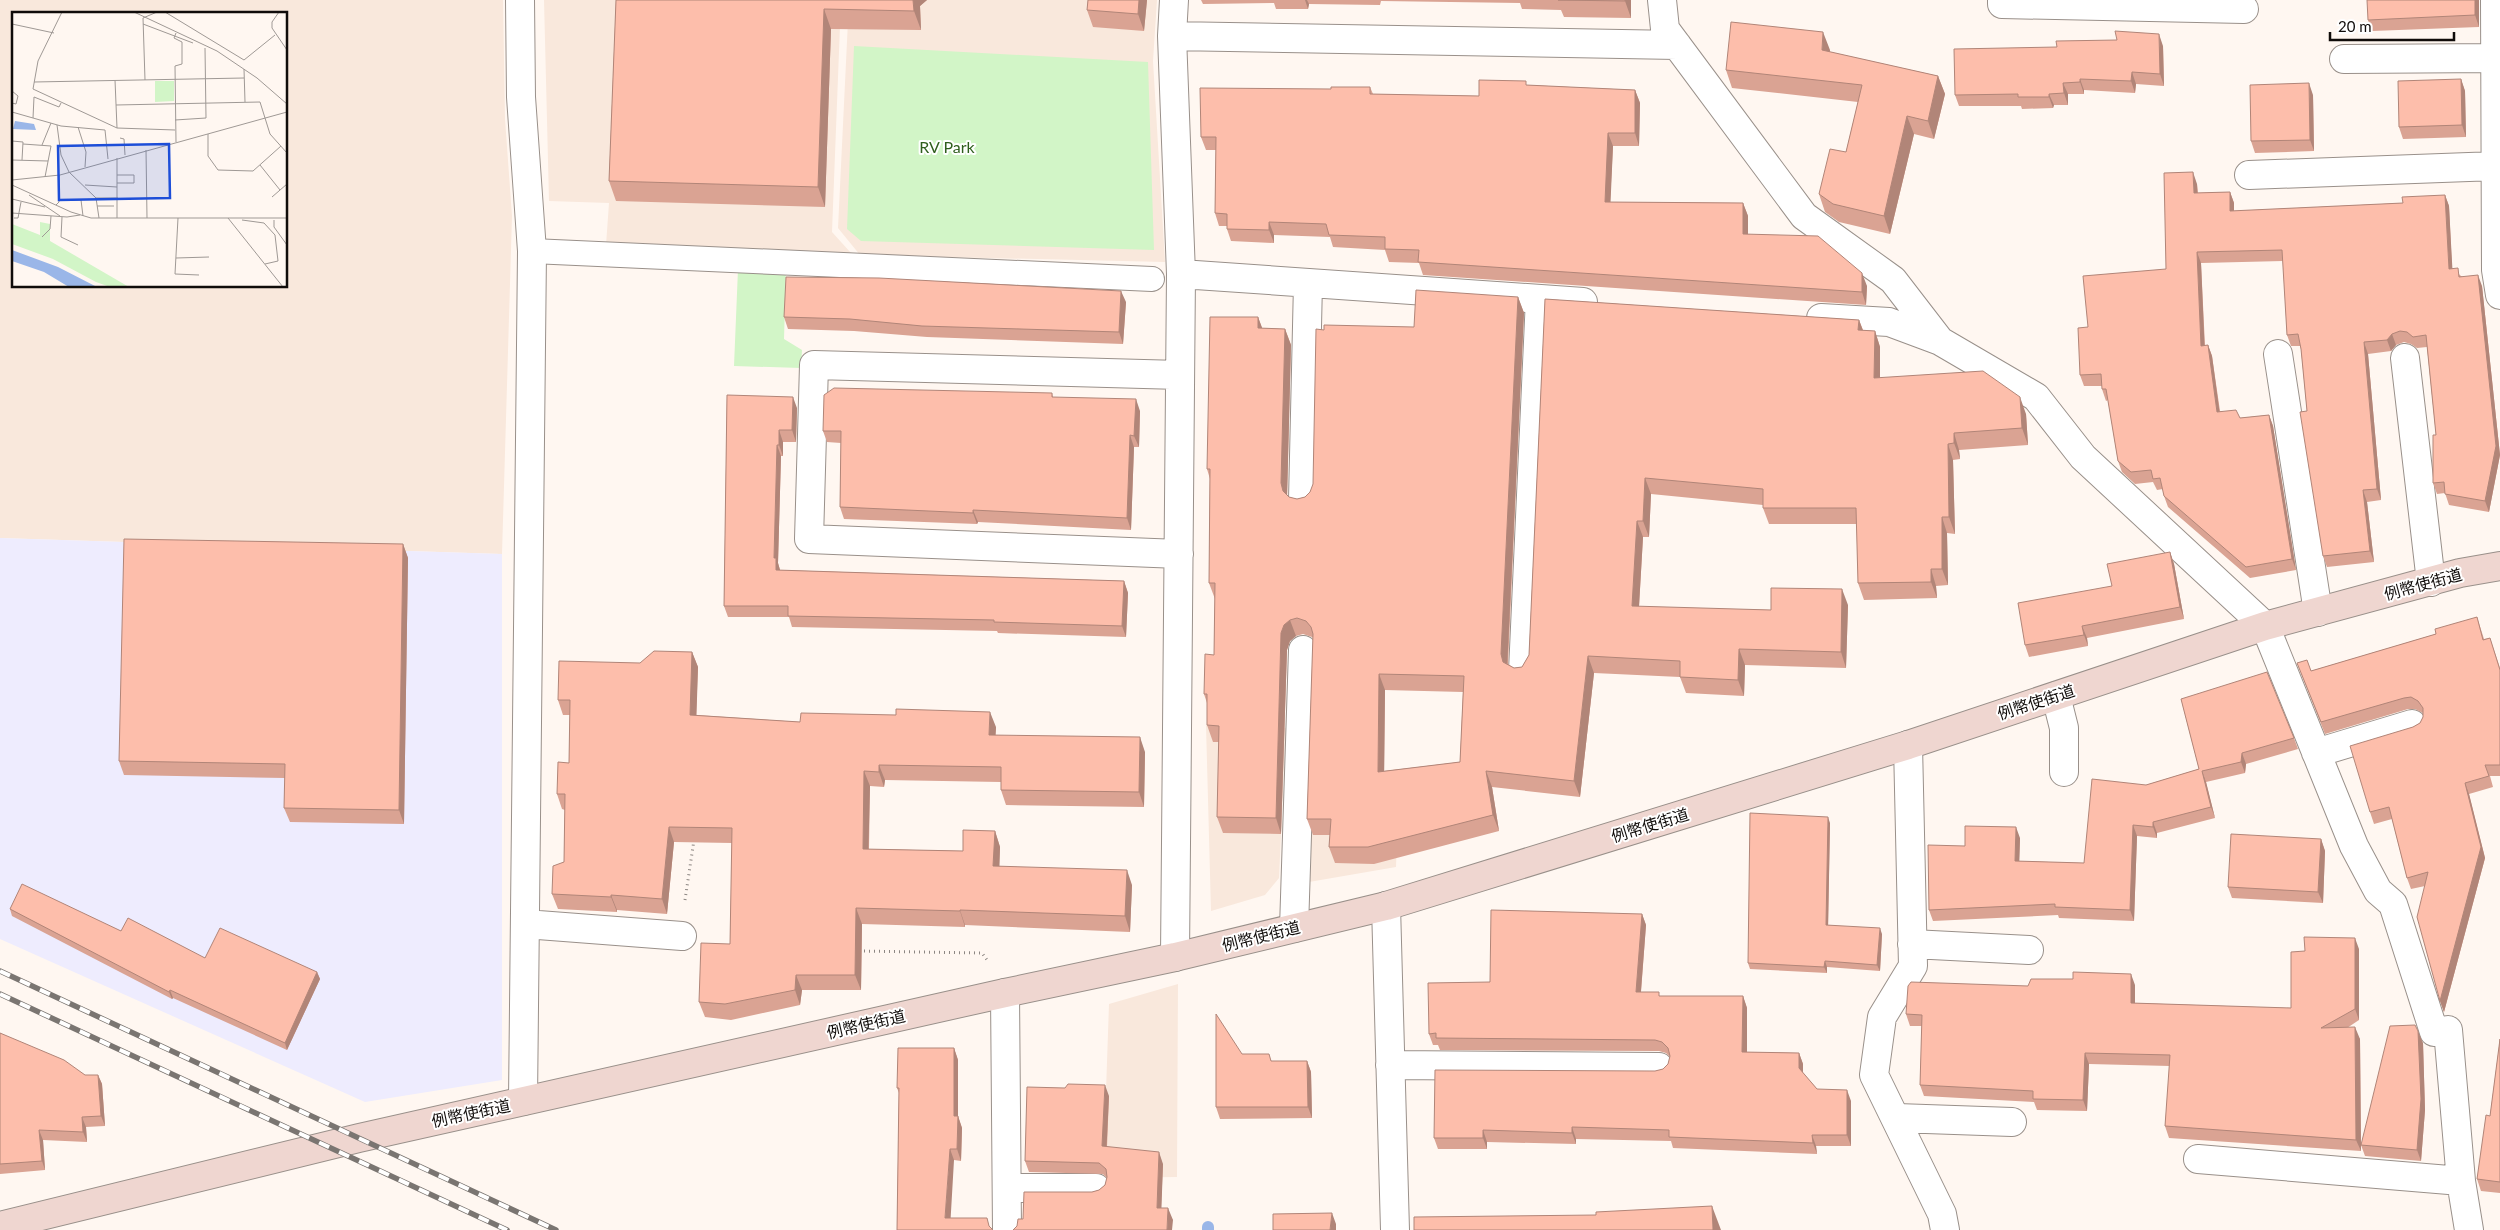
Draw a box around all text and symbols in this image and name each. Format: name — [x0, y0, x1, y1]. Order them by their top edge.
scale bar — [2330, 10, 2454, 42]
inset map — [12, 12, 288, 288]
text: 20 m — [2338, 17, 2372, 35]
park label: RV Park — [919, 137, 976, 156]
street label: 例幣使街道 — [2382, 564, 2464, 603]
street label: 例幣使街道 — [1995, 680, 2077, 723]
street label: 例幣使街道 — [1609, 804, 1691, 845]
street label: 例幣使街道 — [1220, 917, 1302, 954]
street label: 例幣使街道 — [825, 1005, 907, 1042]
street label: 例幣使街道 — [430, 1095, 512, 1130]

